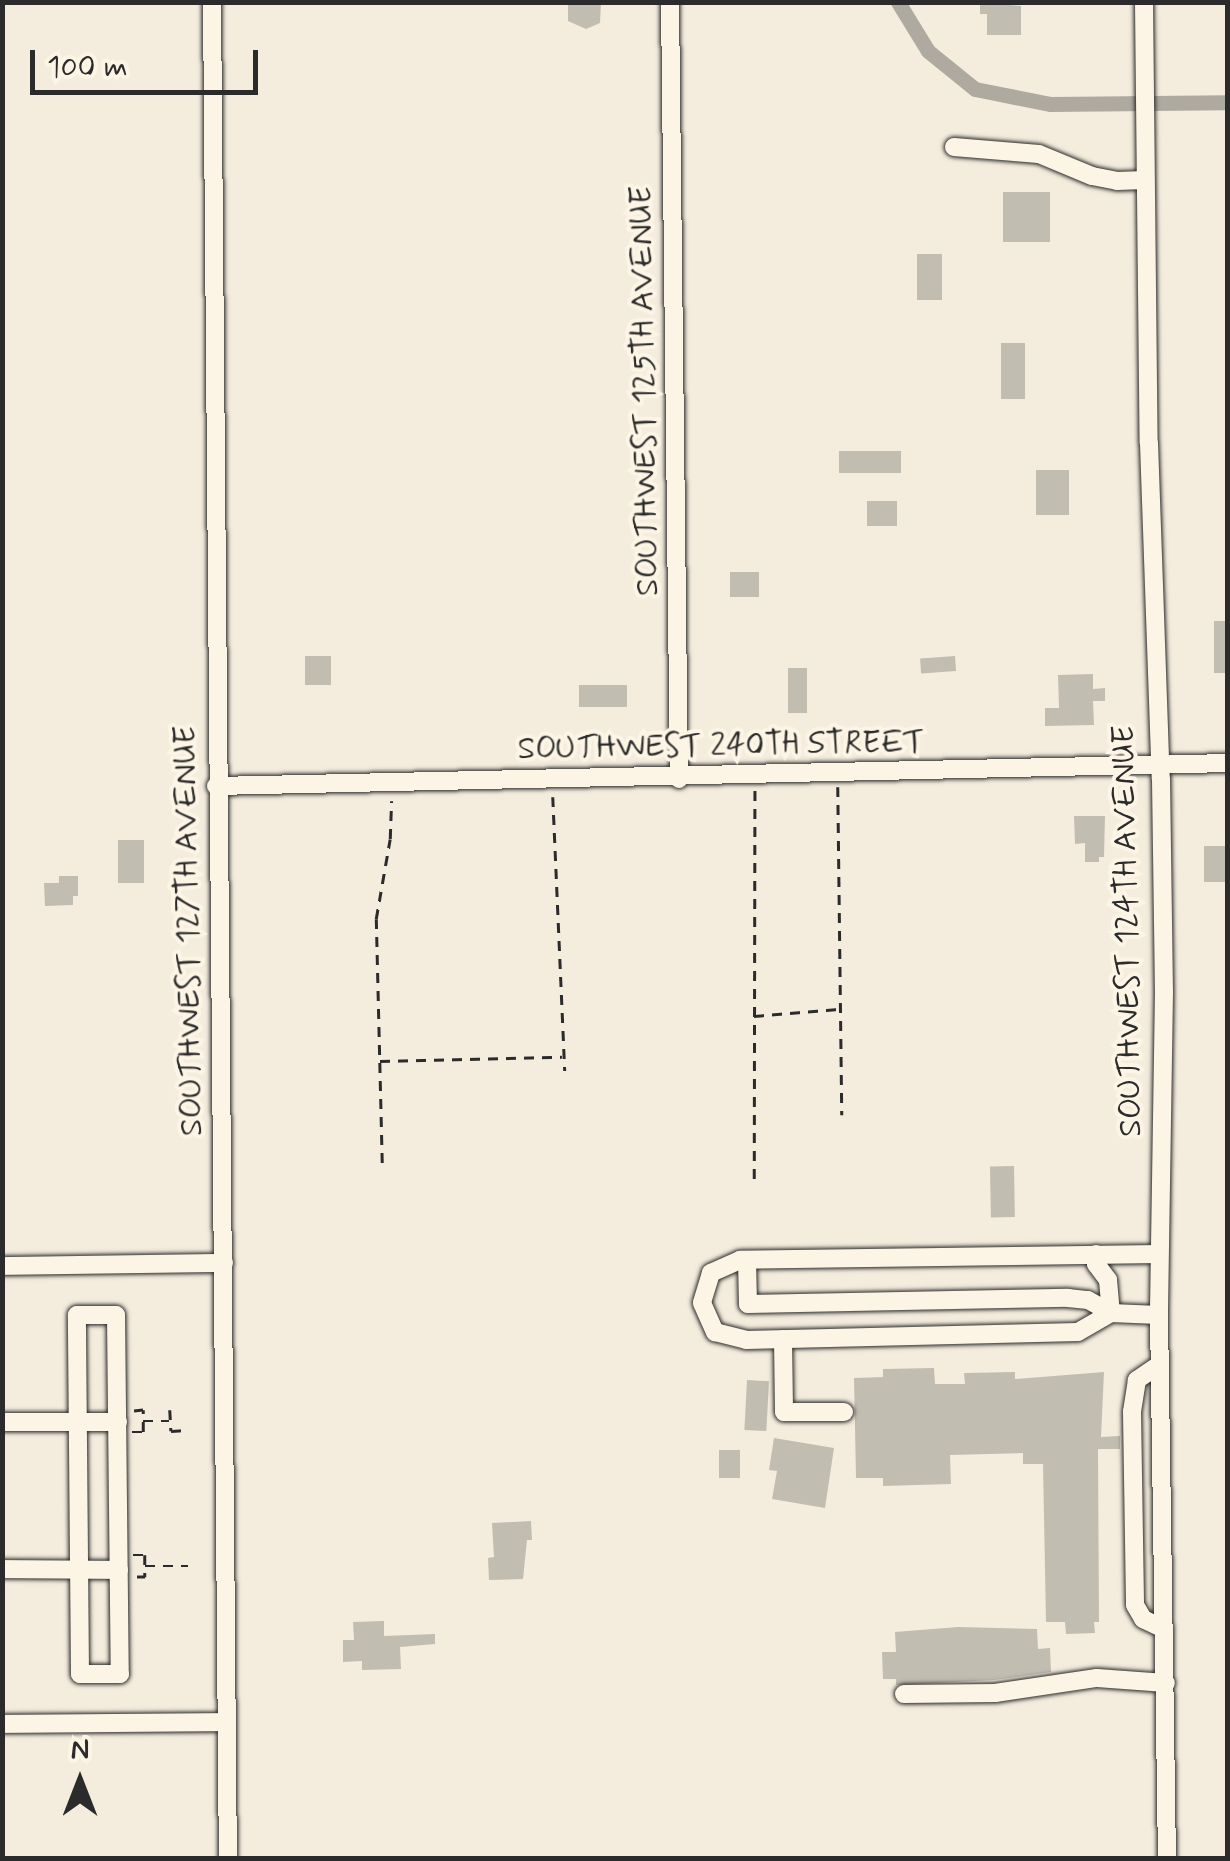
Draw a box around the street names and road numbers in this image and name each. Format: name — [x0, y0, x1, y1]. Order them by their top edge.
street label: SOUTHWEST 125TH AVENUE — [622, 186, 668, 596]
street label: SOUTHWEST 240TH STREET — [515, 723, 927, 769]
street label: SOUTHWEST 124TH AVENUE — [1105, 725, 1151, 1137]
street label: SOUTHWEST 127TH AVENUE — [166, 726, 212, 1136]

